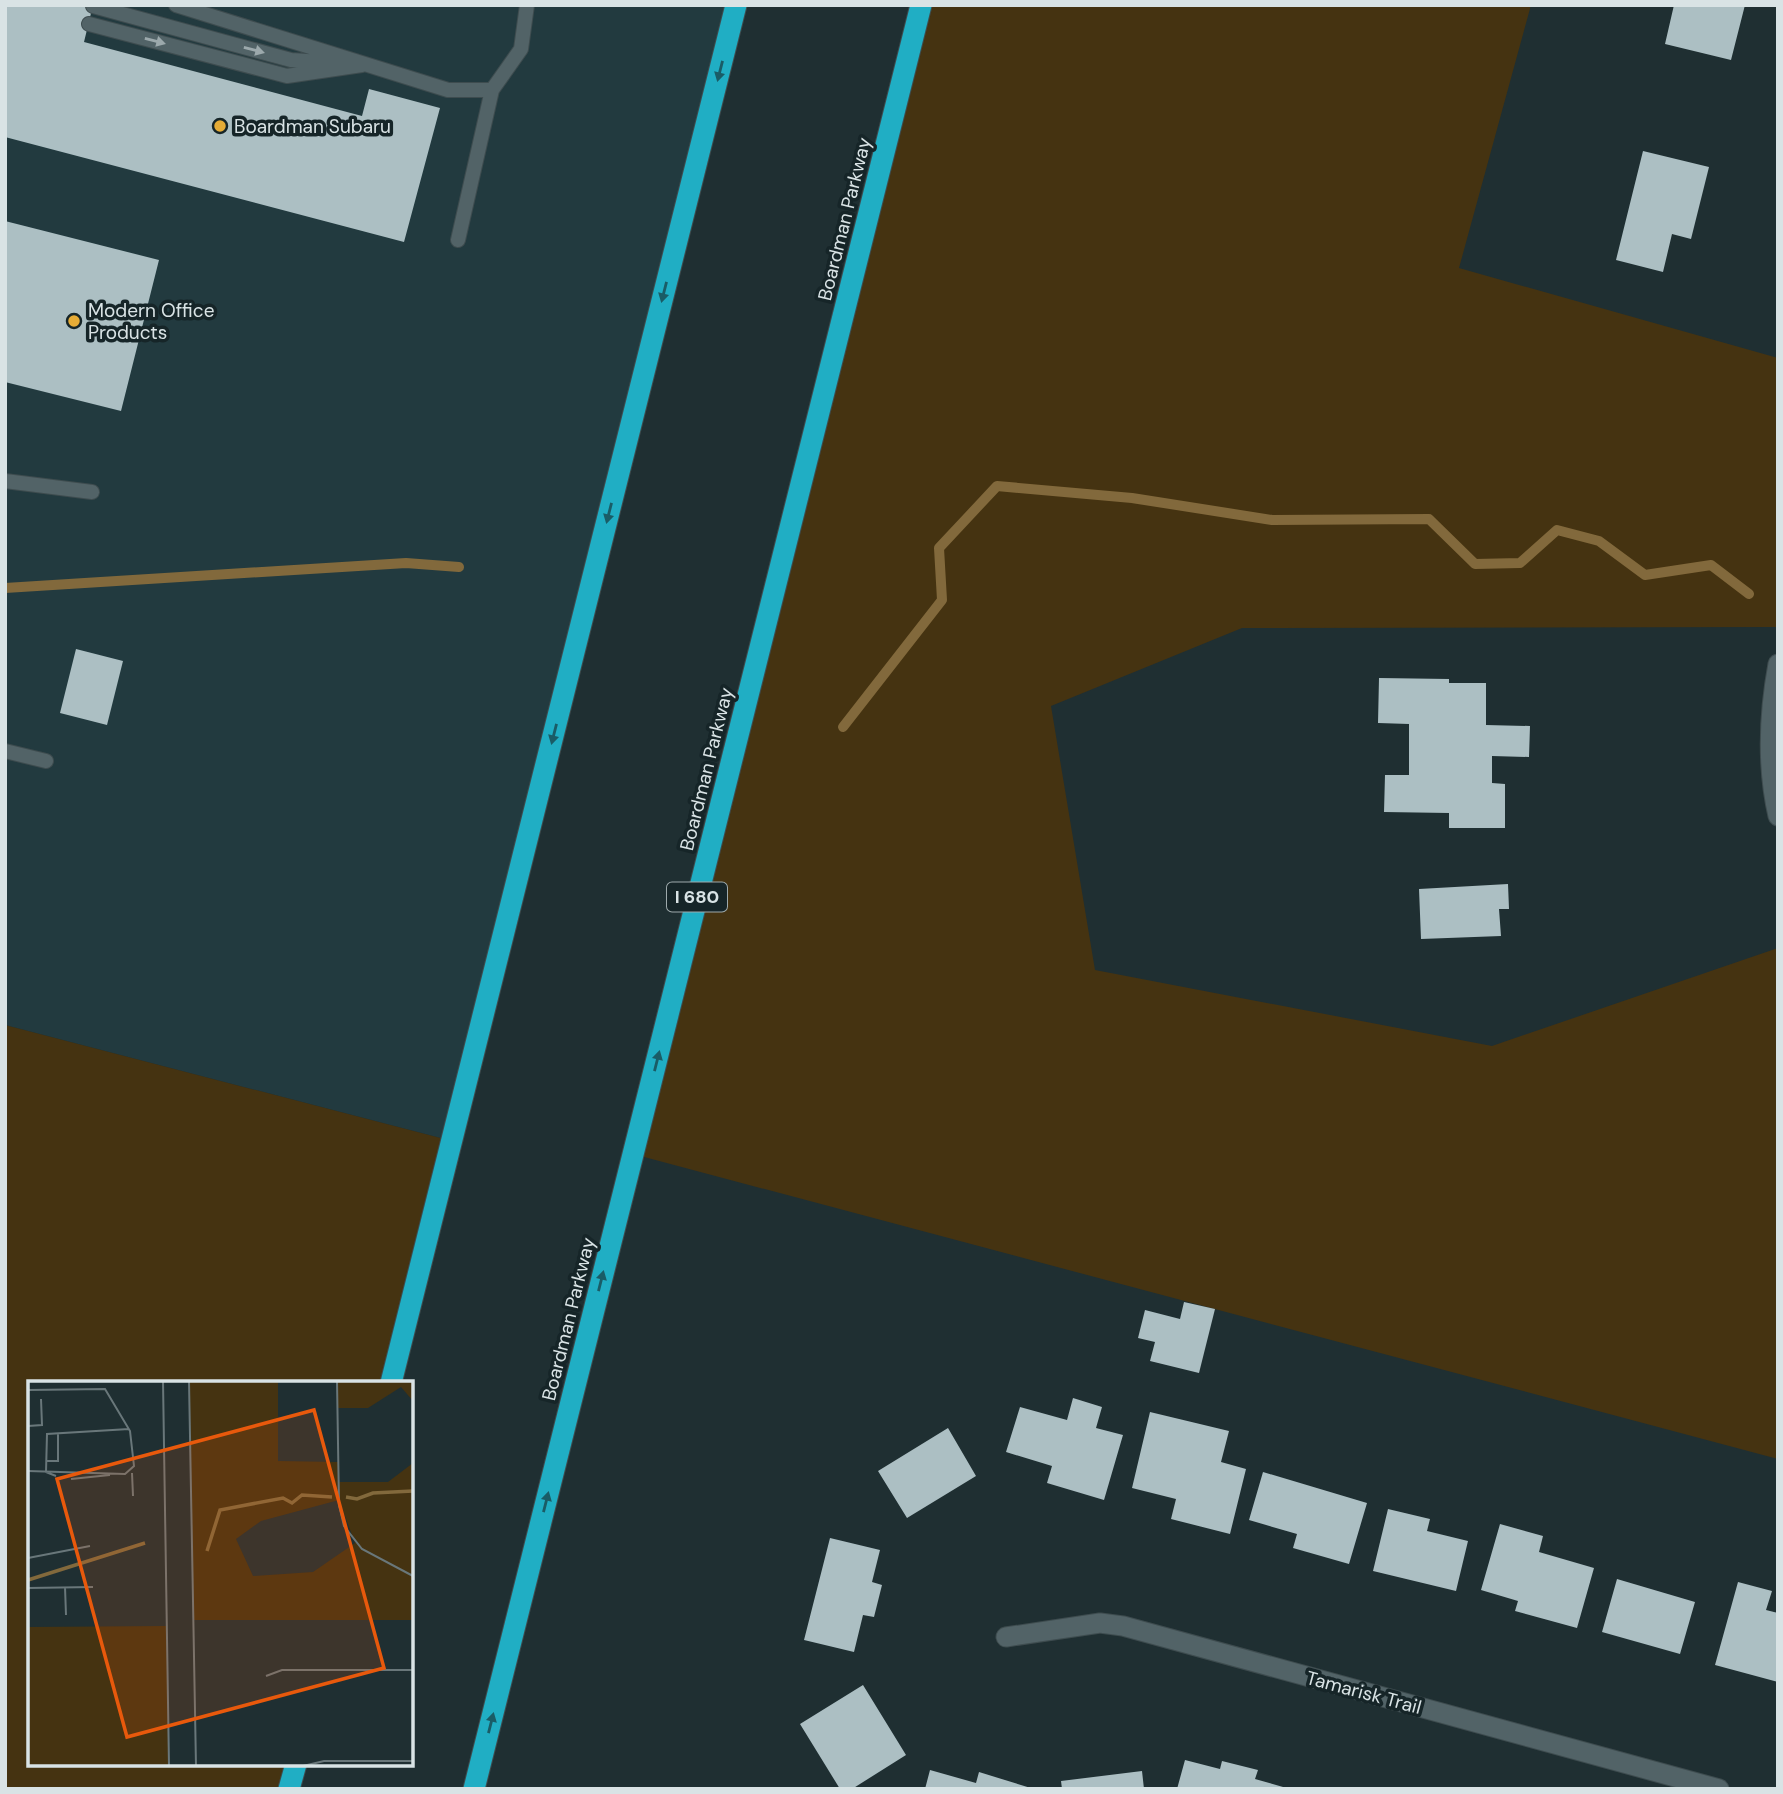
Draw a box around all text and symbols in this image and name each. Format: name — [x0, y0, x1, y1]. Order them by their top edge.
one-way arrow — [144, 36, 166, 47]
one-way arrow — [243, 45, 265, 56]
one-way arrow — [714, 61, 725, 83]
place label: Boardman Subaru — [234, 114, 391, 139]
marker: Boardman Subaru — [212, 118, 228, 134]
street label: Boardman Parkway — [812, 135, 877, 303]
one-way arrow — [658, 281, 669, 303]
place label: Modern Office Products — [88, 298, 214, 345]
marker: Modern Office Products — [66, 313, 82, 329]
one-way arrow — [603, 502, 614, 524]
street label: Boardman Parkway — [674, 685, 739, 853]
one-way arrow — [548, 723, 559, 745]
road number: I 680 — [667, 882, 727, 912]
one-way arrow — [651, 1049, 662, 1071]
street label: Boardman Parkway — [536, 1235, 601, 1403]
one-way arrow — [596, 1270, 607, 1292]
inset map — [28, 1381, 413, 1766]
one-way arrow — [541, 1491, 552, 1513]
street label: Tamarisk Trail — [1303, 1665, 1424, 1720]
one-way arrow — [486, 1711, 497, 1733]

